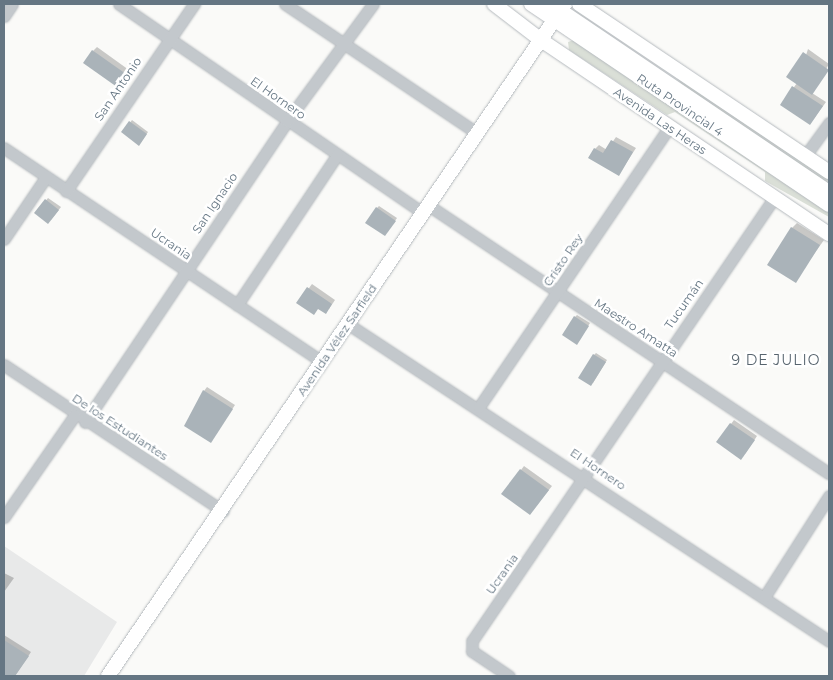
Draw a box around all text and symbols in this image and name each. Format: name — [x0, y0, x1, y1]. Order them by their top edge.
street label: San Antonio — [91, 55, 145, 123]
street label: Ruta Provincial 4 — [634, 71, 726, 139]
street label: El Hornero — [248, 74, 308, 122]
street label: Avenida Las Heras — [611, 85, 709, 157]
street label: San Ignacio — [189, 170, 241, 236]
street label: Ucrania — [148, 225, 194, 263]
street label: Cristo Rey — [540, 231, 586, 289]
street label: Tucumán — [662, 276, 706, 332]
street label: Avenida Vélez Sarfield — [294, 281, 380, 399]
street label: Maestro Amatta — [592, 296, 680, 360]
district label: 9 DE JULIO — [730, 352, 822, 368]
street label: De los Estudiantes — [69, 391, 171, 463]
street label: El Hornero — [567, 445, 629, 493]
street label: Ucrania — [483, 551, 521, 597]

